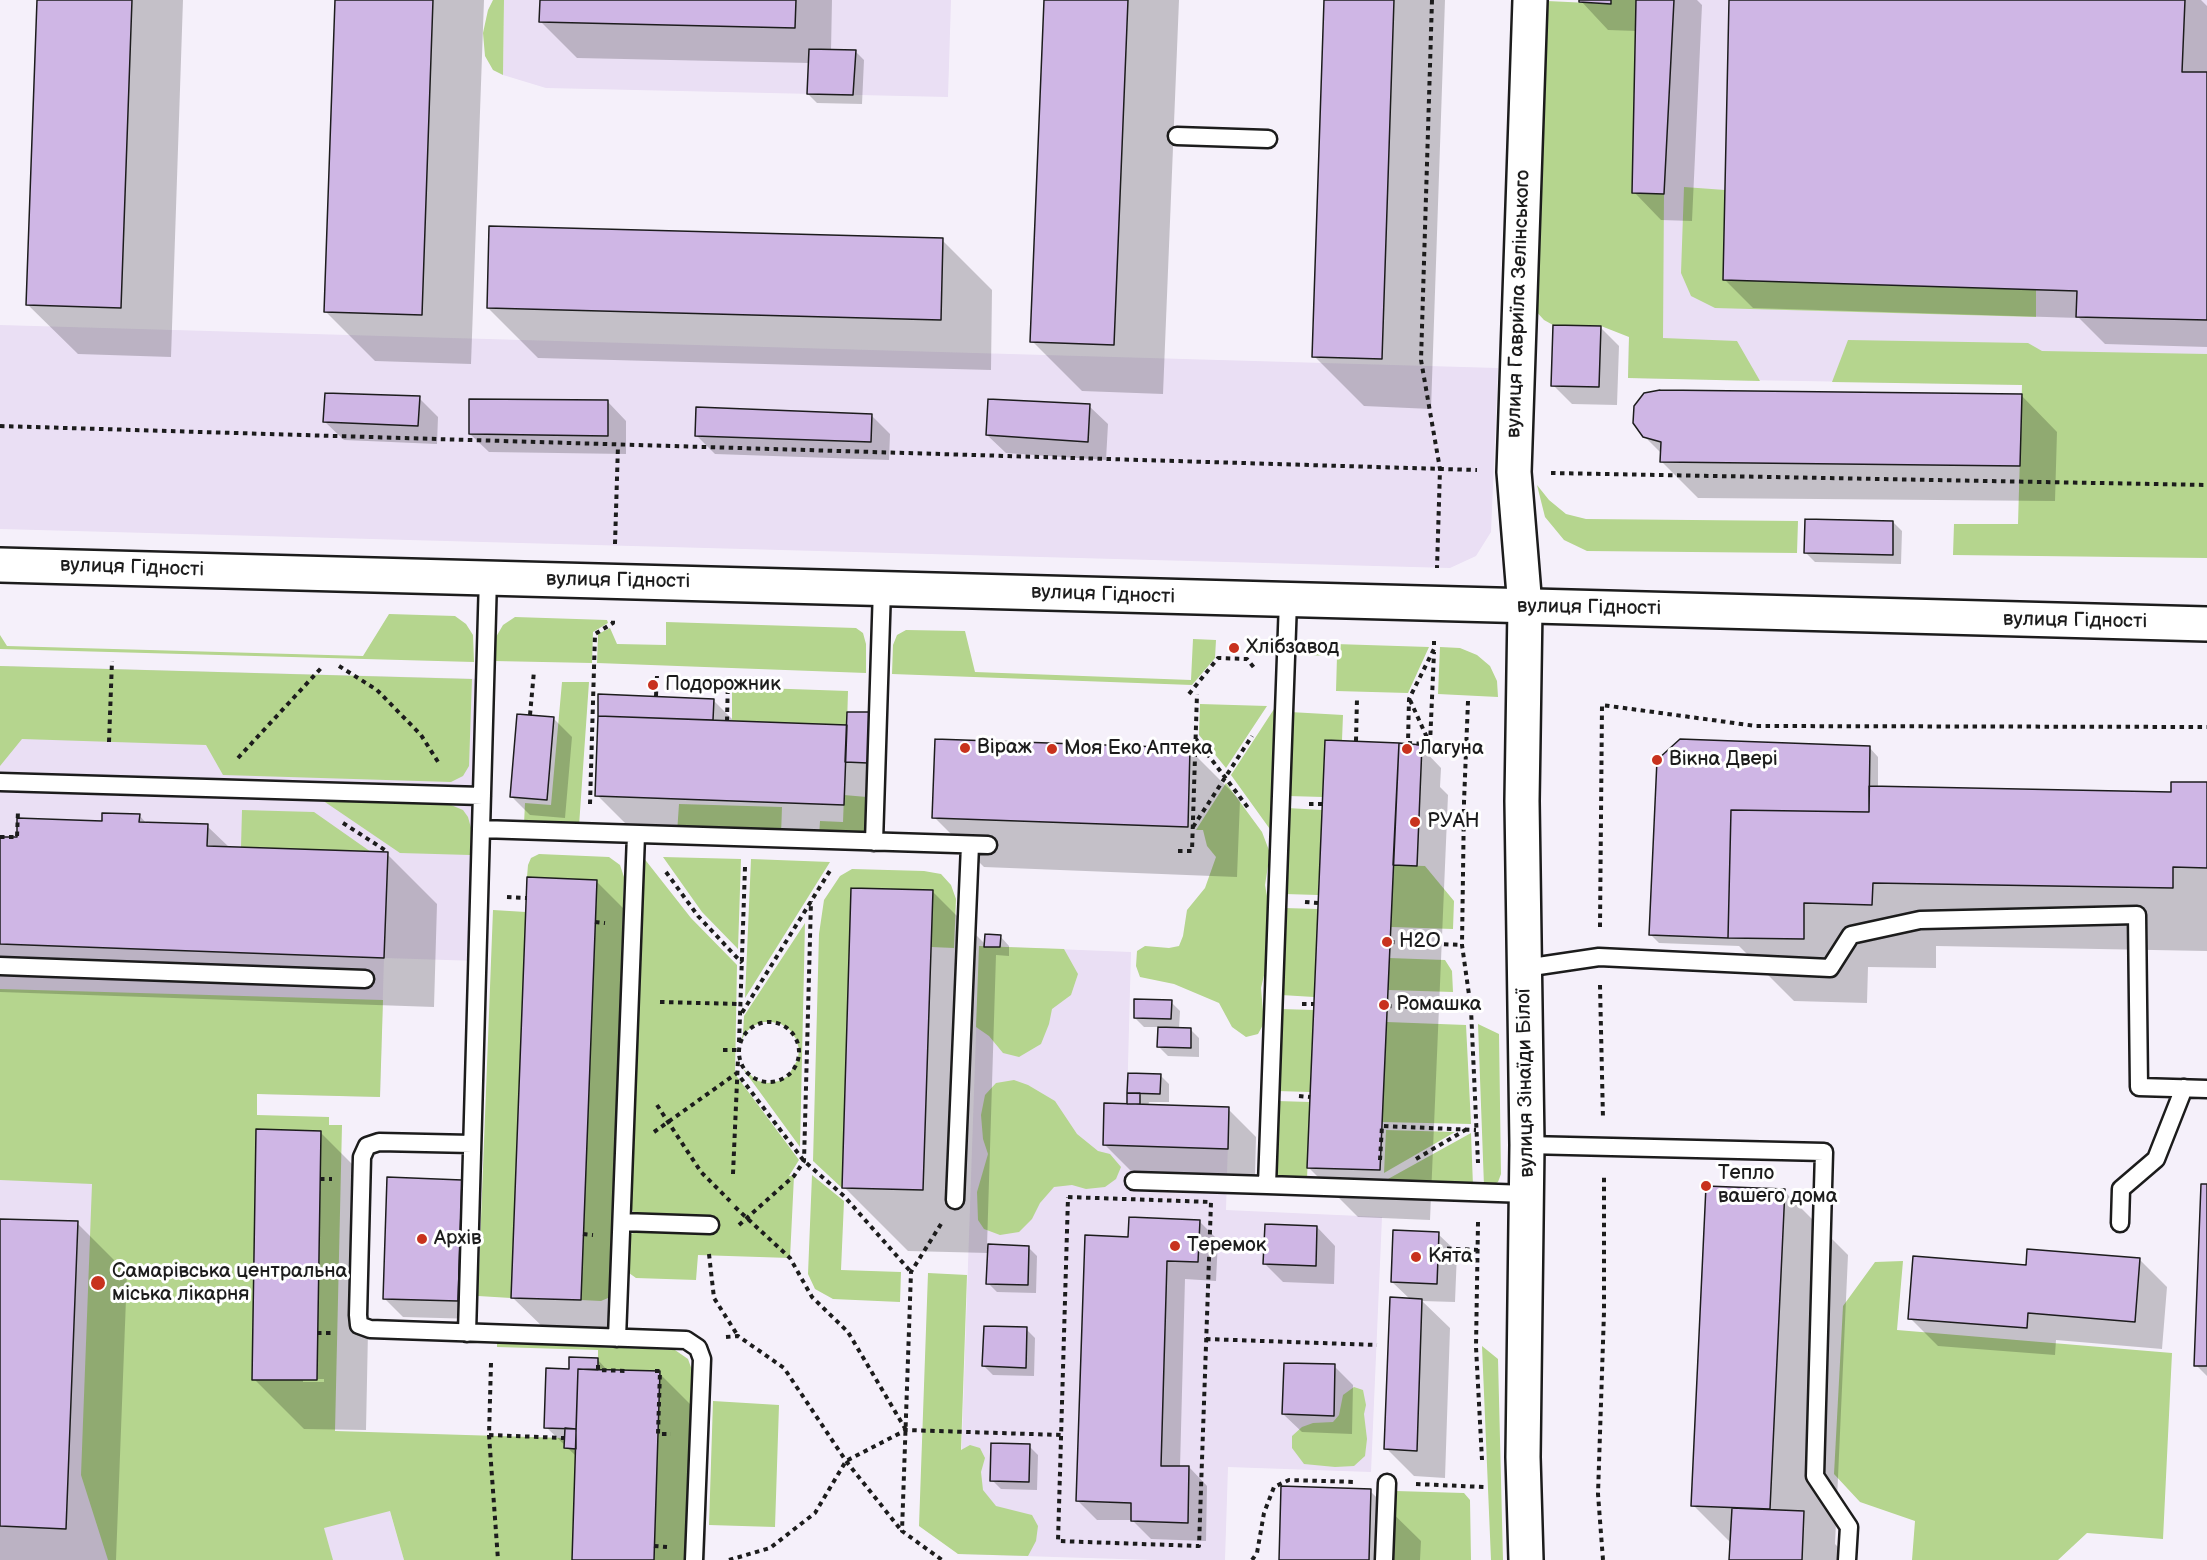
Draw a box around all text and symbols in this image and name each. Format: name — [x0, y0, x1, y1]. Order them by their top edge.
street label: вулиця Гавриїла Зелінського — [1502, 170, 1536, 438]
street label: вулиця Гідності — [59, 553, 205, 583]
street label: вулиця Гідності — [546, 568, 690, 594]
street label: вулиця Гідності — [1030, 580, 1176, 610]
street label: вулиця Гідності — [1517, 595, 1661, 621]
street label: вулиця Гідності — [2003, 608, 2147, 634]
place label: Хлібзавод — [1246, 636, 1339, 660]
marker: Хлібзавод — [1227, 641, 1241, 655]
place label: Подорожник — [665, 673, 781, 697]
marker: Подорожник — [646, 678, 660, 692]
place label: Віраж — [977, 736, 1032, 760]
place label: Моя Еко Аптека — [1064, 737, 1213, 761]
place label: Лагуна — [1419, 737, 1484, 761]
marker: Віраж — [958, 741, 972, 755]
marker: Моя Еко Аптека — [1045, 742, 1059, 756]
marker: Лагуна — [1400, 742, 1414, 756]
place label: Вікна Двері — [1669, 748, 1778, 772]
marker: Вікна Двері — [1650, 753, 1664, 767]
place label: РУАН — [1427, 810, 1480, 834]
marker: РУАН — [1408, 815, 1422, 829]
place label: H2O — [1399, 930, 1441, 954]
marker: H2O — [1380, 935, 1394, 949]
street label: вулиця Зінаїди Білої — [1512, 988, 1540, 1178]
place label: Ромашка — [1396, 993, 1482, 1017]
marker: Ромашка — [1377, 998, 1391, 1012]
place label: Тепло вашего дома — [1718, 1162, 1838, 1209]
marker: Тепло вашего дома — [1699, 1179, 1713, 1193]
place label: Архів — [434, 1227, 482, 1251]
marker: Архів — [415, 1232, 429, 1246]
place label: Теремок — [1187, 1234, 1266, 1258]
marker: Теремок — [1168, 1239, 1182, 1253]
place label: Кята — [1428, 1245, 1473, 1269]
marker: Кята — [1409, 1250, 1423, 1264]
place label: Самарівська центральна міська лікарня — [112, 1260, 347, 1307]
marker: Самарівська центральна міська лікарня — [89, 1274, 107, 1292]

